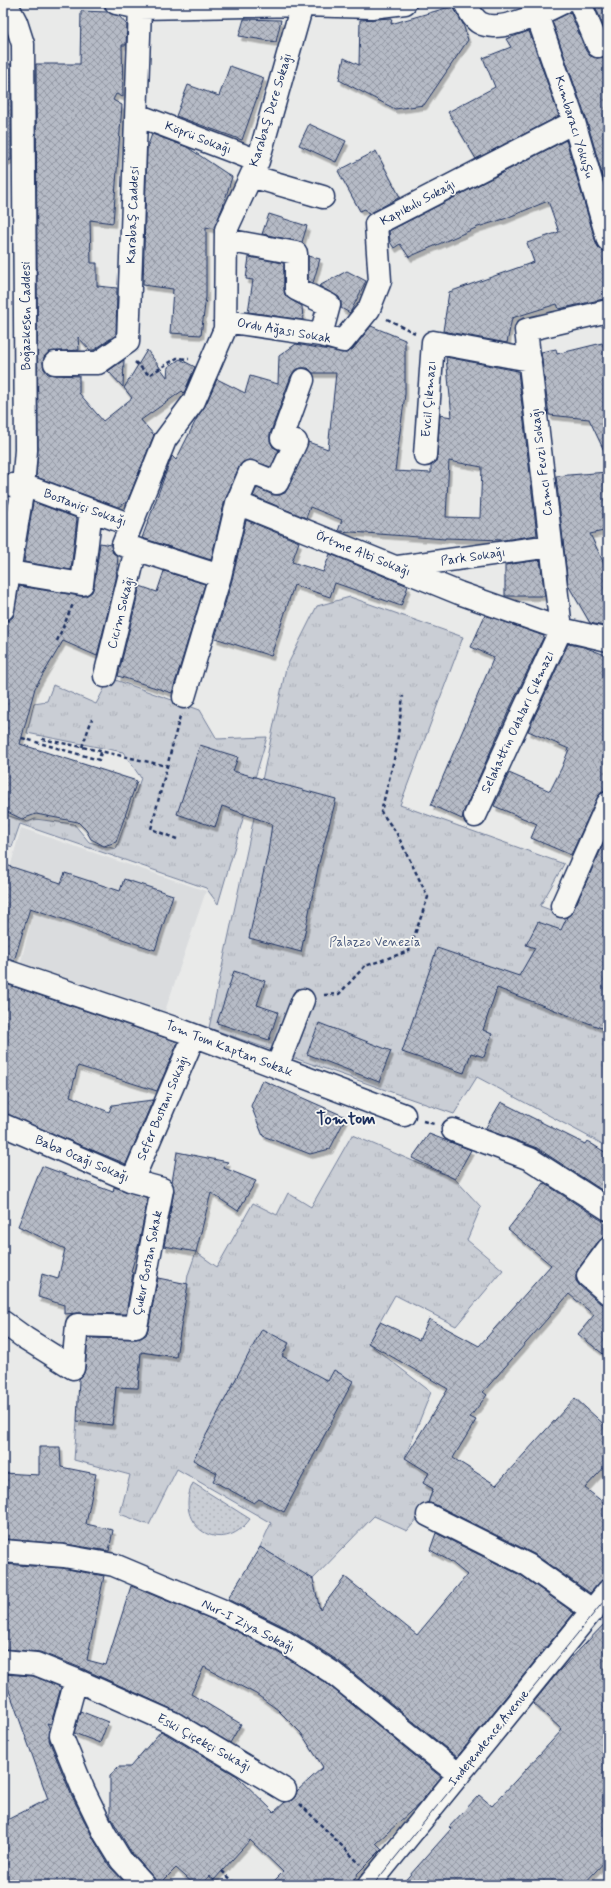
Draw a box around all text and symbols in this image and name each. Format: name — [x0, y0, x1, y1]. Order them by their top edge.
street label: Karabaş Dere Sokağı — [246, 51, 296, 169]
street label: Kumbaracı Yokuşu — [550, 74, 598, 180]
street label: Köprü Sokağı — [162, 117, 234, 159]
street label: Karabaş Caddesi — [123, 166, 143, 264]
street label: Kapıkulu Sokağı — [377, 176, 459, 230]
street label: Boğazkesen Caddesi — [18, 262, 35, 370]
street label: Ordu Ağası Sokak — [236, 314, 333, 348]
street label: Evcil Çıkmazı — [418, 360, 440, 438]
street label: Camcı Fevzi Sokağı — [527, 407, 557, 517]
street label: Bostaniçi Sokağı — [41, 485, 129, 531]
street label: Örtme Alti Sokağı — [313, 527, 413, 581]
street label: Park Sokağı — [440, 544, 506, 570]
street label: Cicim Sokaği — [104, 575, 138, 651]
street label: Selahattin Odaları Çıkmazı — [477, 648, 559, 796]
park label: Palazzo Venezia — [329, 934, 421, 951]
street label: Tom Tom Kaptan Sokak — [163, 1017, 296, 1081]
street label: Sefer Bostanı Sokağı — [133, 1053, 193, 1163]
district label: Tomtom — [316, 1108, 376, 1130]
street label: Baba Ocağı Sokağı — [32, 1131, 132, 1187]
street label: Çukur Bostan Sokak — [129, 1208, 167, 1317]
street label: Nur-I Ziya Sokağı — [199, 1595, 297, 1657]
street label: Independence Avenue — [445, 1686, 533, 1790]
street label: Eski Çiçekçi Sokağı — [154, 1710, 254, 1776]

